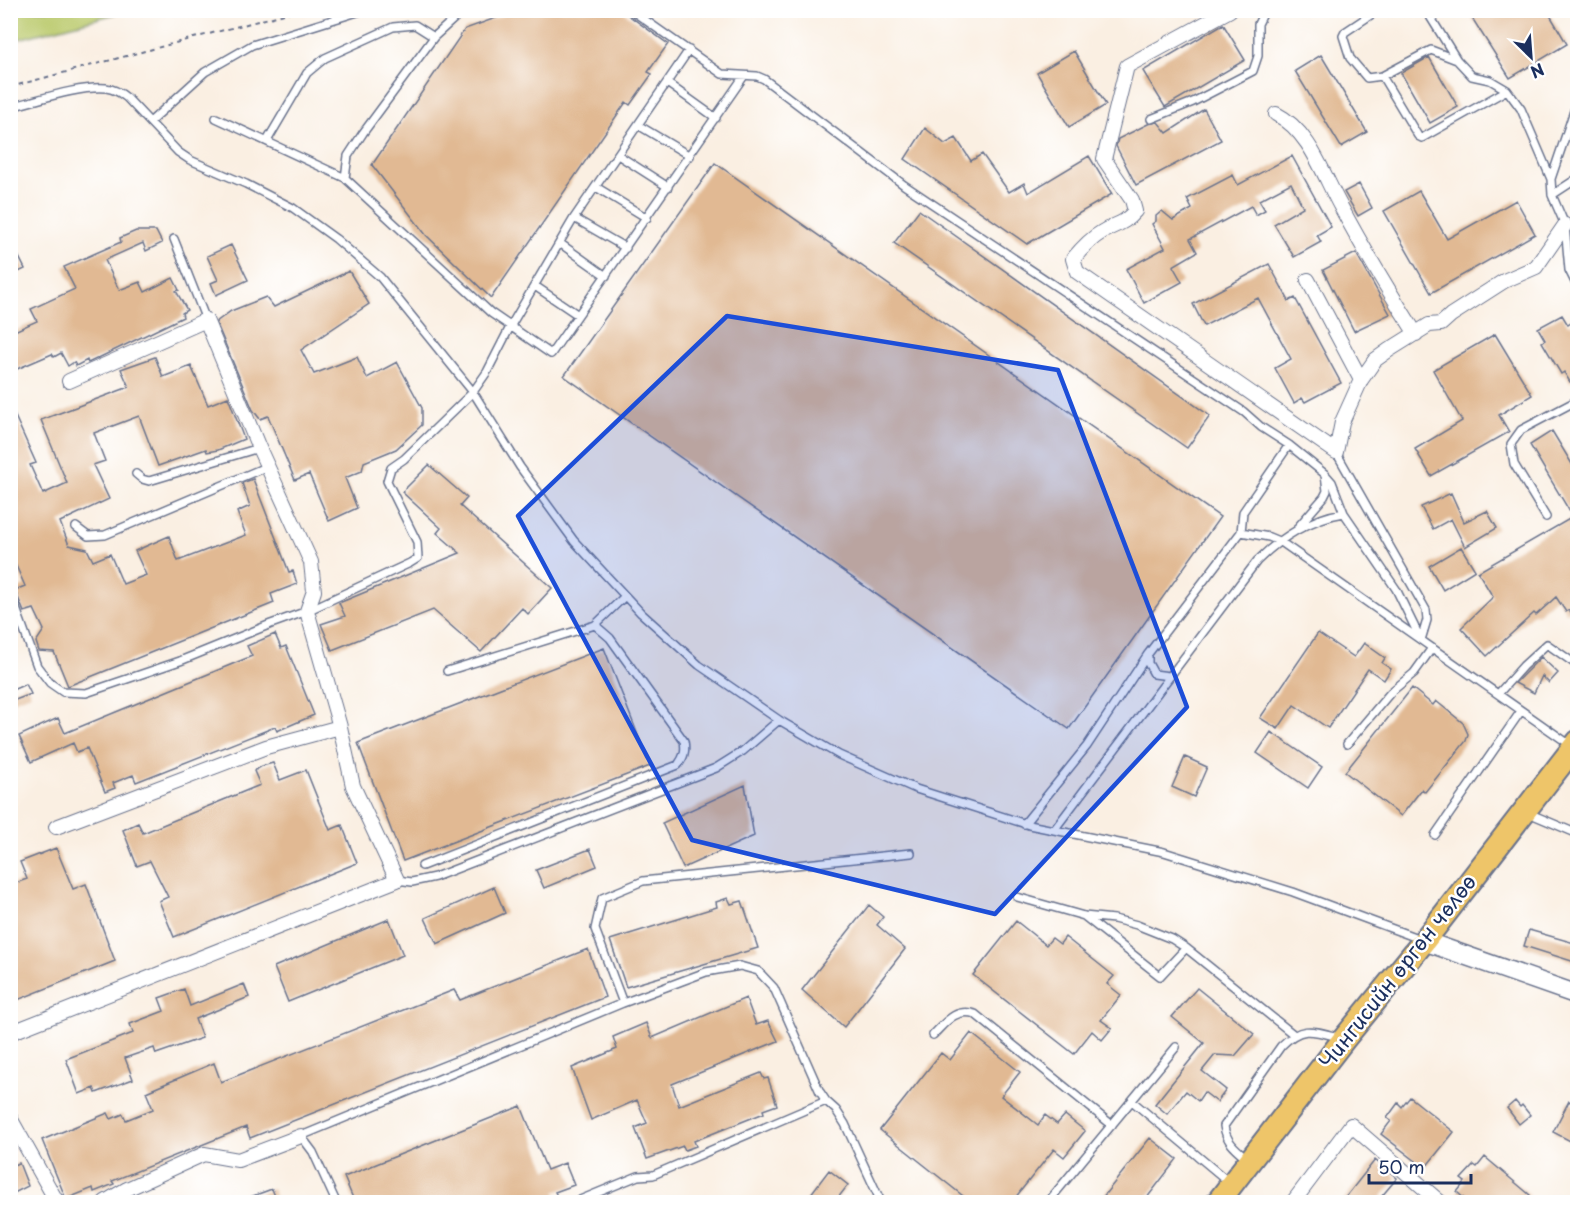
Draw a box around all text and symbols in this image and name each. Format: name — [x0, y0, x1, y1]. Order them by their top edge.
north arrow — [1501, 27, 1561, 87]
text: N — [1527, 58, 1549, 85]
street label: Чингисийн өргөн чөлөө — [1310, 866, 1483, 1075]
scale bar — [1369, 1147, 1471, 1185]
text: 50 m — [1378, 1153, 1425, 1180]

